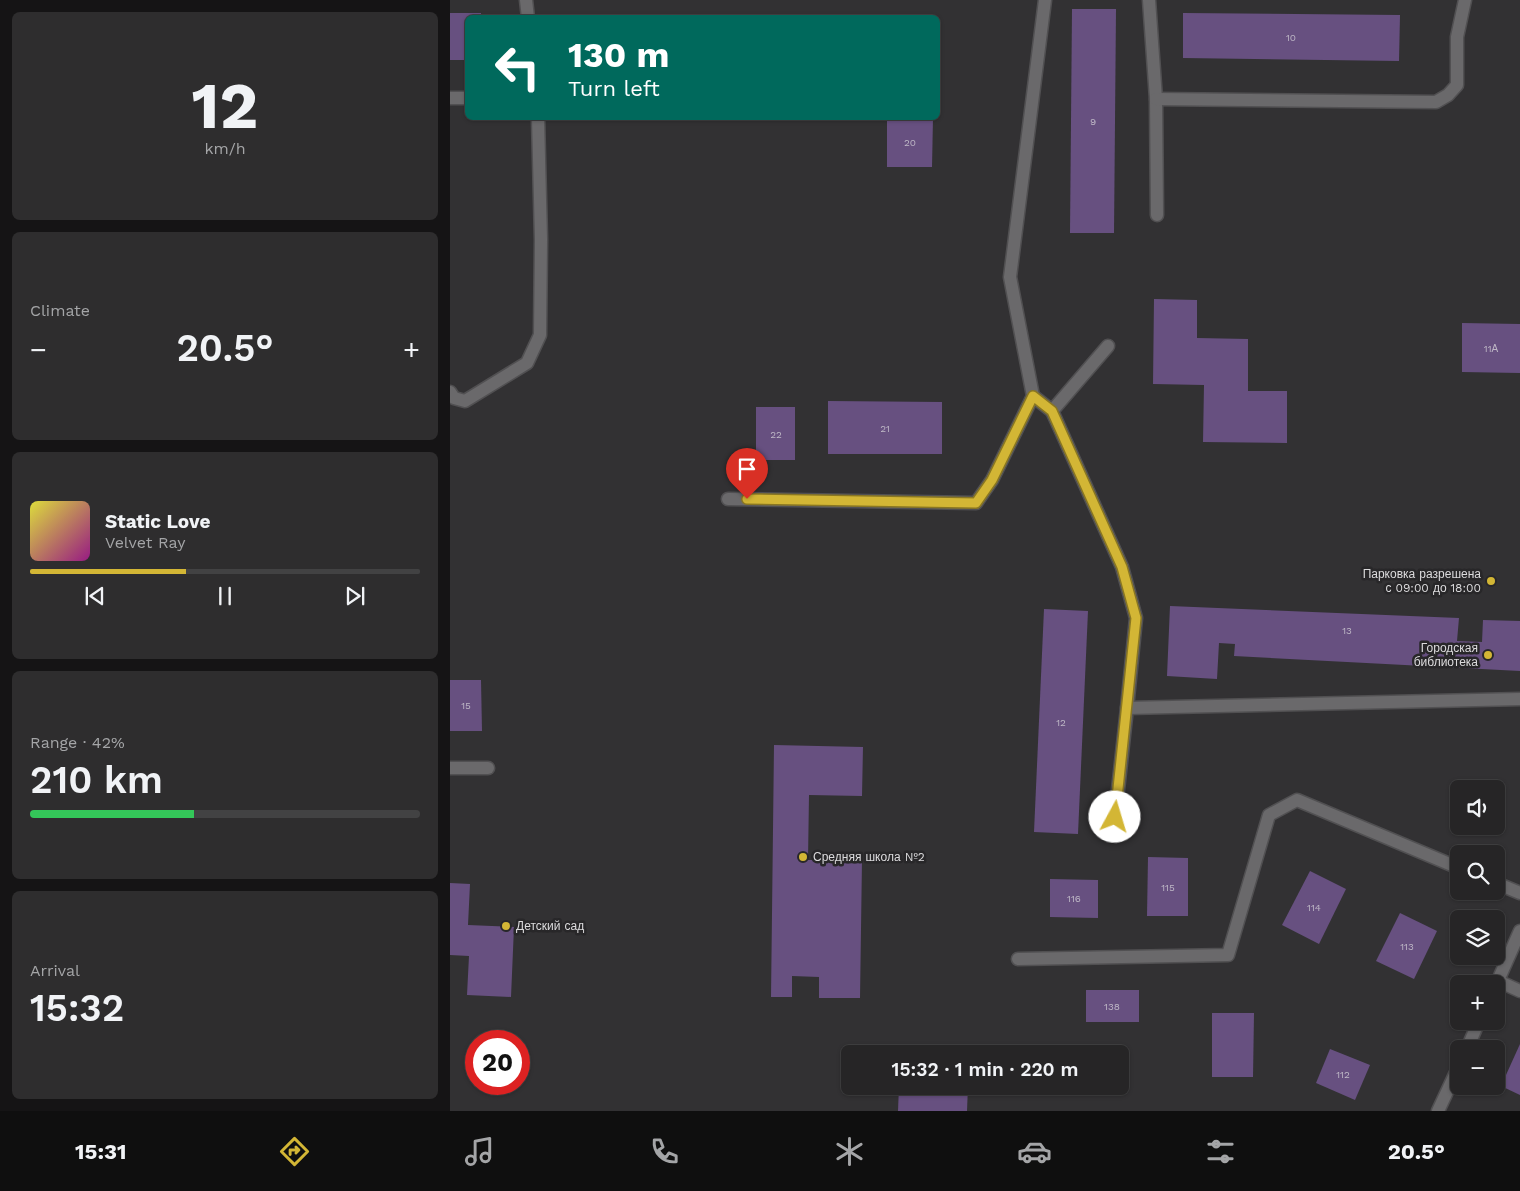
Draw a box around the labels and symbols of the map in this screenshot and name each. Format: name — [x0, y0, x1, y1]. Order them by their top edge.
house number: 10 — [1286, 32, 1296, 43]
house number: 9 — [1090, 116, 1096, 127]
house number: 20 — [904, 137, 916, 148]
house number: 11А — [1484, 343, 1499, 354]
house number: 21 — [880, 423, 890, 434]
house number: 22 — [770, 429, 782, 440]
pin — [726, 448, 768, 499]
place label: Парковка разрешена с 09:00 до 18:00 — [1363, 567, 1481, 595]
marker: Парковка разрешена с 09:00 до 18:00 — [1485, 575, 1497, 587]
house number: 13 — [1342, 625, 1352, 636]
place label: Городская библиотека — [1414, 641, 1478, 669]
marker: Городская библиотека — [1482, 649, 1494, 661]
house number: 15 — [461, 700, 471, 711]
house number: 12 — [1056, 717, 1066, 728]
position arrow — [1088, 790, 1140, 842]
place label: Средняя школа №2 — [813, 850, 925, 864]
marker: Средняя школа №2 — [797, 851, 809, 863]
house number: 115 — [1161, 882, 1175, 893]
house number: 116 — [1067, 893, 1081, 904]
house number: 114 — [1307, 902, 1321, 913]
place label: Детский сад — [516, 919, 584, 933]
marker: Детский сад — [500, 920, 512, 932]
house number: 113 — [1400, 941, 1414, 952]
house number: 138 — [1104, 1001, 1120, 1012]
speed limit sign: 20 — [465, 1030, 530, 1095]
house number: 112 — [1336, 1069, 1350, 1080]

